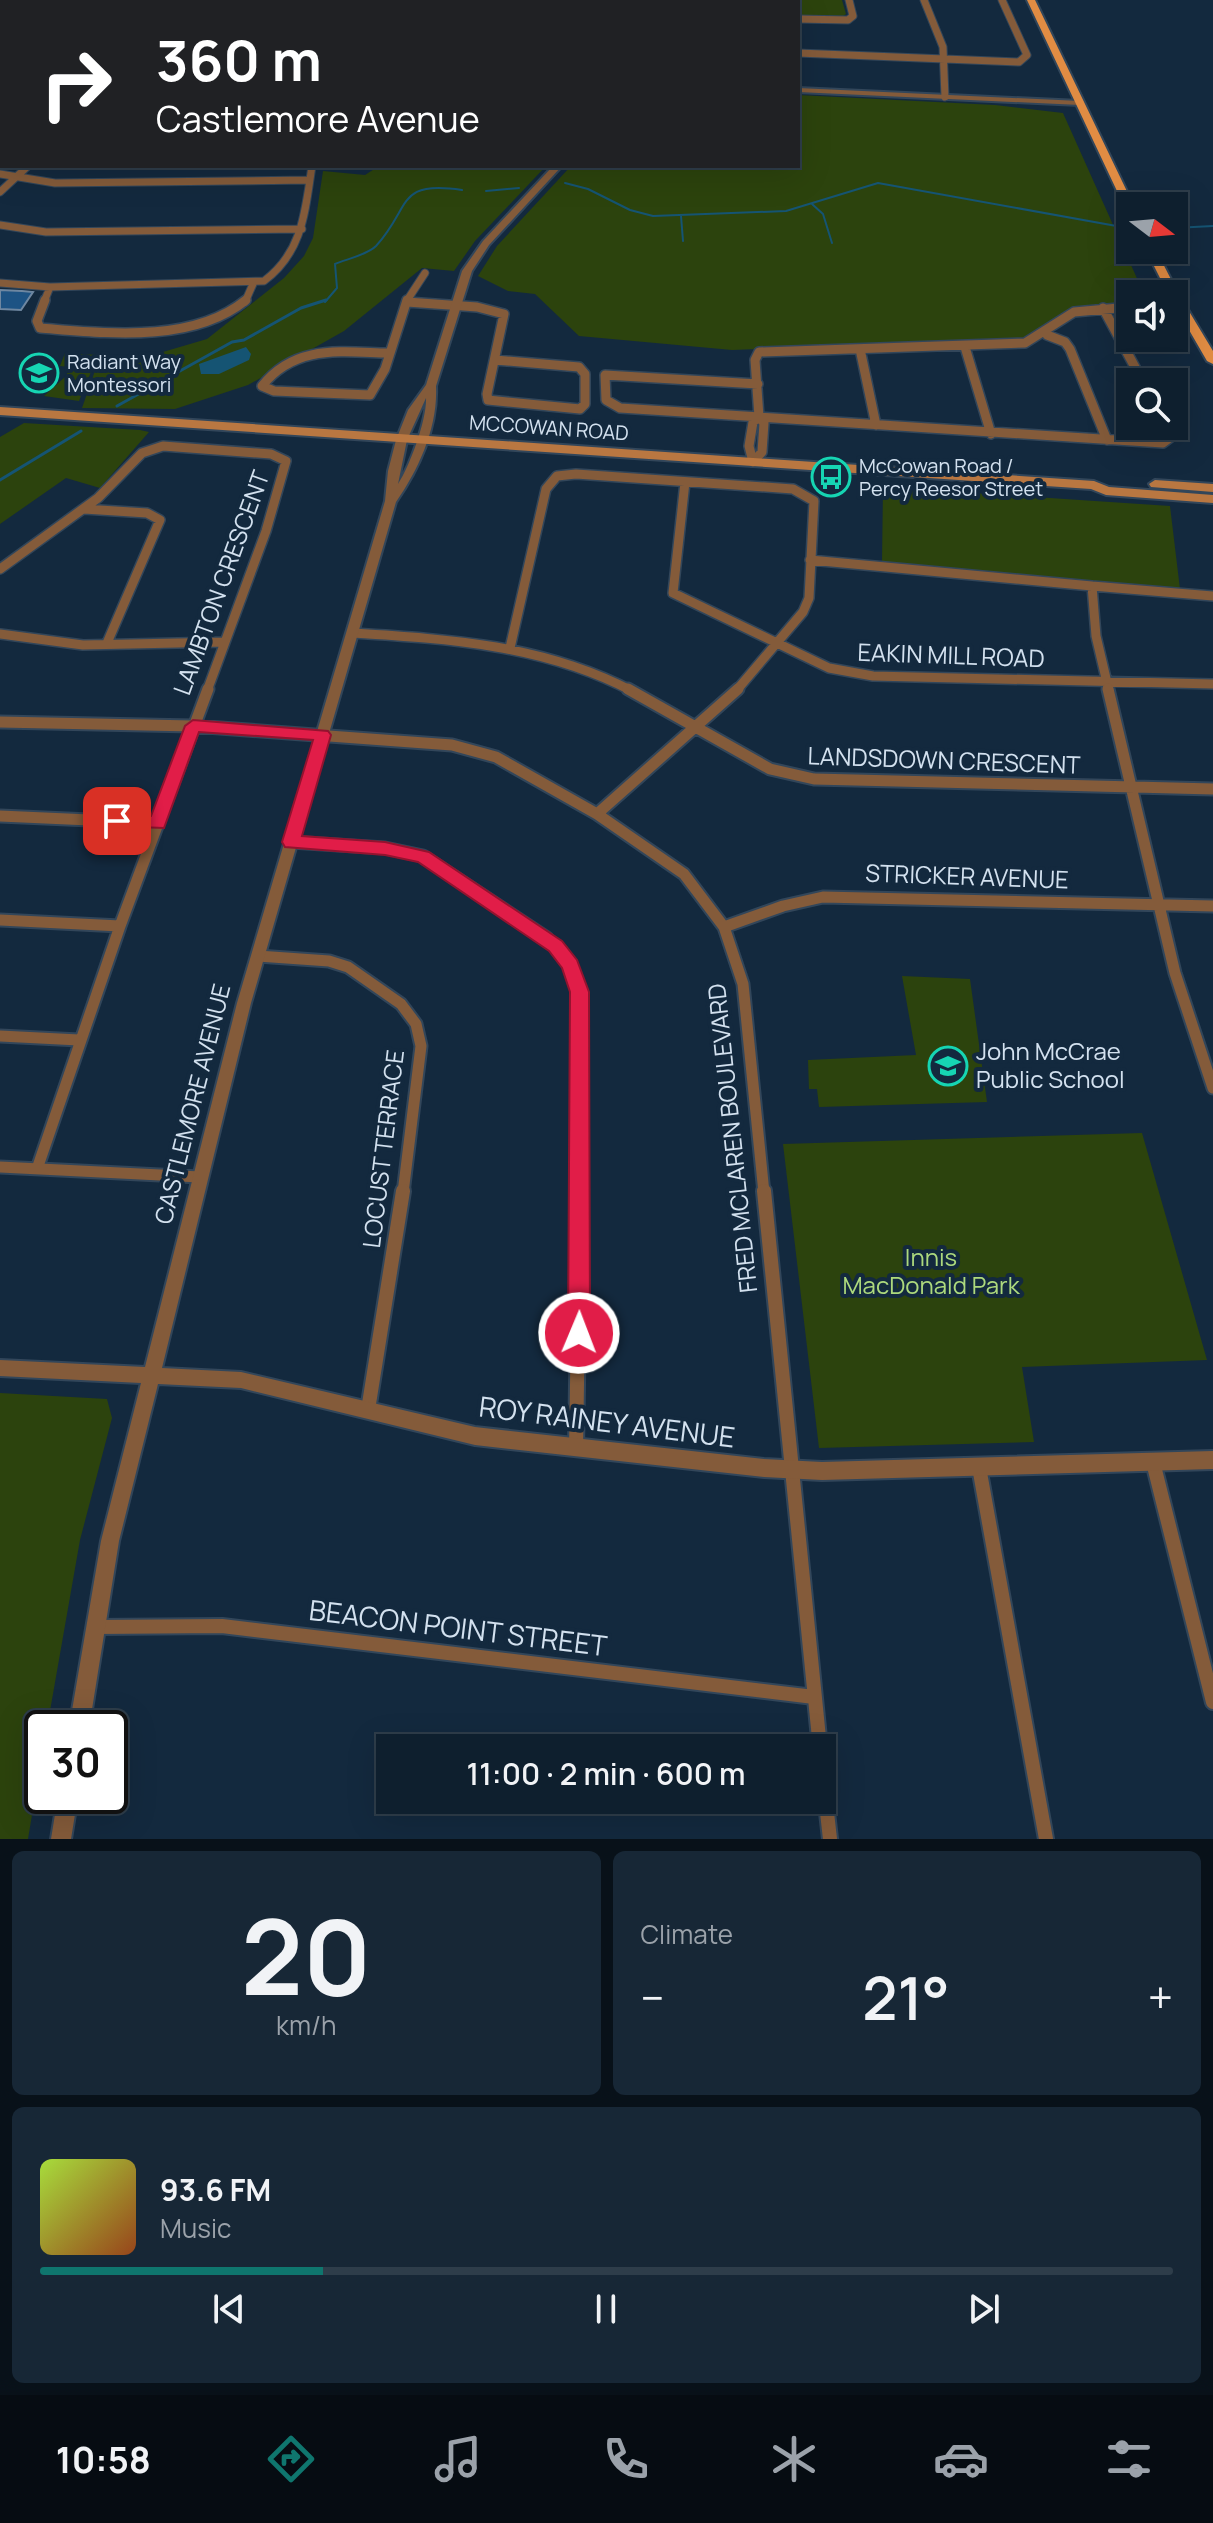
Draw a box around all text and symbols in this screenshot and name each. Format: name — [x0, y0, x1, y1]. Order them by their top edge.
text: 360 m — [156, 21, 322, 98]
icon: right — [24, 32, 128, 136]
text: Castlemore Avenue — [156, 94, 480, 143]
north arrow — [1116, 192, 1188, 264]
map controls — [1116, 192, 1188, 440]
button: sound — [1116, 280, 1188, 352]
place label: Radiant Way Montessori — [67, 348, 182, 398]
school or university icon: Radiant Way Montessori — [18, 352, 60, 394]
button: search — [1116, 368, 1188, 440]
street label: MCCOWAN ROAD — [468, 408, 630, 447]
place label: McCowan Road / Percy Reesor Street — [859, 452, 1043, 502]
bus stop icon: McCowan Road / Percy Reesor Street — [810, 456, 852, 498]
street label: LAMBTON CRESCENT — [165, 465, 277, 699]
street label: EAKIN MILL ROAD — [857, 635, 1045, 674]
street label: LANDSDOWN CRESCENT — [807, 738, 1082, 781]
pin — [83, 787, 151, 855]
icon: arrive — [95, 799, 139, 843]
street label: STRICKER AVENUE — [865, 855, 1069, 896]
street label: CASTLEMORE AVENUE — [146, 980, 237, 1227]
street label: FRED MCLAREN BOULEVARD — [699, 982, 764, 1294]
place label: John McCrae Public School — [976, 1034, 1125, 1095]
school or university icon: John McCrae Public School — [927, 1045, 969, 1087]
street label: LOCUST TERRACE — [354, 1048, 411, 1250]
park label: Innis MacDonald Park — [842, 1240, 1021, 1301]
position arrow — [537, 1291, 621, 1375]
street label: ROY RAINEY AVENUE — [477, 1386, 737, 1456]
street label: BEACON POINT STREET — [307, 1590, 610, 1664]
speed limit sign: 30 — [24, 1710, 128, 1814]
text: 11:00 · 2 min · 600 m — [467, 1753, 745, 1794]
text: 20 — [241, 1884, 371, 2026]
text: Climate — [641, 1916, 733, 1952]
text: 21° — [862, 1956, 950, 2038]
text: − — [641, 1967, 664, 2027]
text: + — [1148, 1967, 1173, 2027]
text: km/h — [276, 2007, 336, 2043]
text: 93.6 FM — [160, 2169, 271, 2210]
text: Music — [160, 2210, 231, 2246]
icon: previous — [207, 2287, 251, 2331]
icon: pause — [584, 2287, 628, 2331]
icon: next — [962, 2287, 1006, 2331]
icon: directions — [263, 2431, 319, 2487]
icon: music — [430, 2431, 486, 2487]
icon: phone — [598, 2431, 654, 2487]
icon: climate — [766, 2431, 822, 2487]
icon: car — [933, 2431, 989, 2487]
icon: filters — [1101, 2431, 1157, 2487]
text: 10:58 — [56, 2435, 151, 2484]

